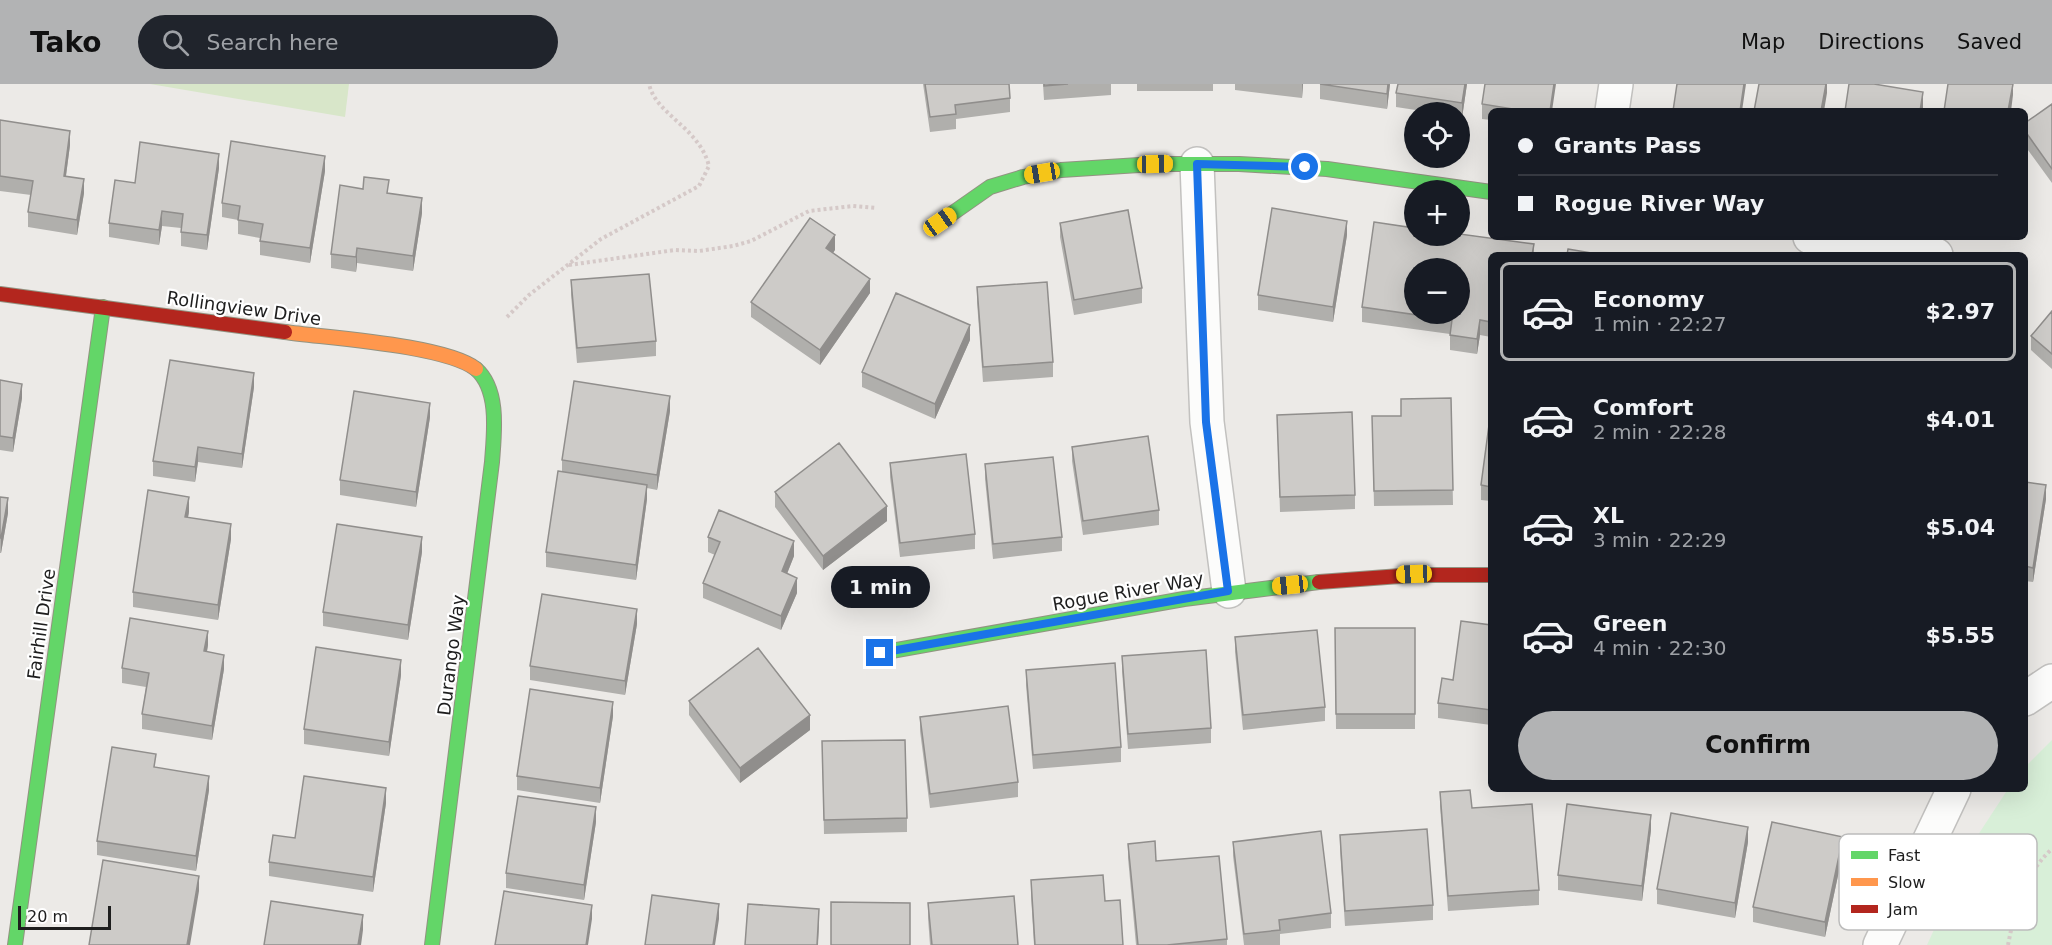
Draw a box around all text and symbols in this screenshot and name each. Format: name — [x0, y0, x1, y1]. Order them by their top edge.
search box — [138, 15, 558, 69]
text: Tako — [30, 26, 102, 59]
icon: search — [159, 26, 192, 59]
text: Search here — [207, 30, 339, 55]
text: Map — [1741, 30, 1785, 54]
text: Directions — [1818, 30, 1924, 54]
text: Saved — [1957, 30, 2022, 54]
map controls — [1404, 102, 1470, 324]
button: locate — [1404, 102, 1470, 168]
text: Grants Pass — [1554, 133, 1701, 158]
route start — [1291, 153, 1318, 180]
car — [1137, 155, 1173, 173]
car — [1023, 161, 1061, 185]
button: + — [1404, 180, 1470, 246]
text: Rogue River Way — [1554, 191, 1764, 216]
car — [920, 204, 960, 240]
button: − — [1404, 258, 1470, 324]
icon: car — [1521, 285, 1575, 339]
street label: Rollingview Drive — [165, 287, 323, 329]
text: Economy — [1593, 287, 1704, 312]
text: $2.97 — [1925, 299, 1995, 324]
text: 1 min · 22:27 — [1593, 312, 1727, 336]
icon: car — [1521, 393, 1575, 447]
text: Comfort — [1593, 395, 1693, 420]
text: $4.01 — [1925, 407, 1995, 432]
text: 2 min · 22:28 — [1593, 420, 1727, 444]
icon: car — [1521, 501, 1575, 555]
text: XL — [1593, 503, 1624, 528]
text: $5.04 — [1925, 515, 1995, 540]
text: 3 min · 22:29 — [1593, 528, 1727, 552]
car — [1396, 564, 1432, 584]
callout: 1 min — [830, 566, 930, 608]
street label: Fairhill Drive — [23, 567, 59, 681]
street label: Rogue River Way — [1051, 567, 1206, 615]
car — [1271, 574, 1309, 596]
text: 1 min — [849, 575, 912, 599]
street label: Durango Way — [433, 593, 469, 717]
icon: car — [1521, 609, 1575, 663]
text: Green — [1593, 611, 1667, 636]
text: $5.55 — [1925, 623, 1995, 648]
text: 4 min · 22:30 — [1593, 636, 1727, 660]
route end — [866, 639, 893, 666]
button: Confirm — [1518, 711, 1998, 780]
legend — [1839, 834, 2037, 930]
text: Fast — [1888, 846, 1920, 865]
text: Slow — [1888, 873, 1925, 892]
text: Jam — [1887, 900, 1918, 919]
scale bar — [18, 903, 111, 930]
text: 20 m — [27, 907, 68, 926]

